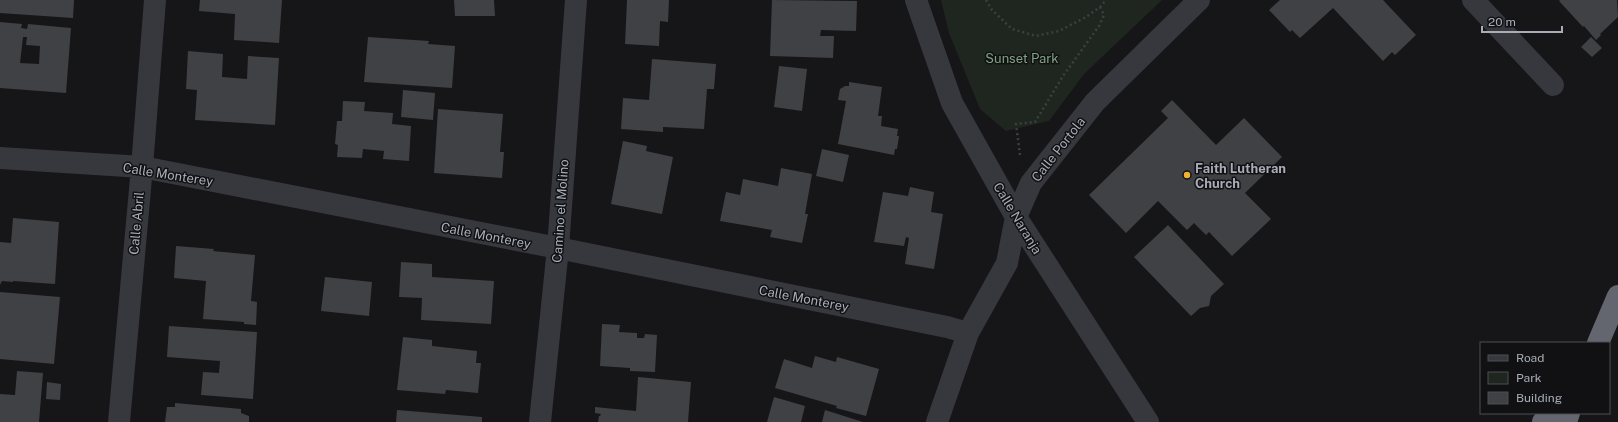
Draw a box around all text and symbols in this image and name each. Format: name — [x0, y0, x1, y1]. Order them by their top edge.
scale bar — [1482, 8, 1562, 34]
text: 20 m — [1488, 15, 1516, 29]
park label: Sunset Park — [985, 51, 1059, 66]
street label: Calle Portola — [1029, 114, 1088, 184]
street label: Camino el Molino — [549, 159, 572, 263]
street label: Calle Monterey — [122, 160, 214, 189]
place label: Faith Lutheran Church — [1195, 161, 1286, 191]
marker: Faith Lutheran Church — [1182, 170, 1192, 180]
street label: Calle Naranja — [990, 180, 1045, 257]
street label: Calle Abril — [126, 191, 147, 255]
street label: Calle Monterey — [440, 219, 532, 252]
street label: Calle Monterey — [758, 282, 850, 315]
legend — [1480, 342, 1610, 414]
text: Road — [1516, 351, 1544, 365]
text: Park — [1516, 371, 1542, 385]
text: Building — [1516, 391, 1562, 405]

